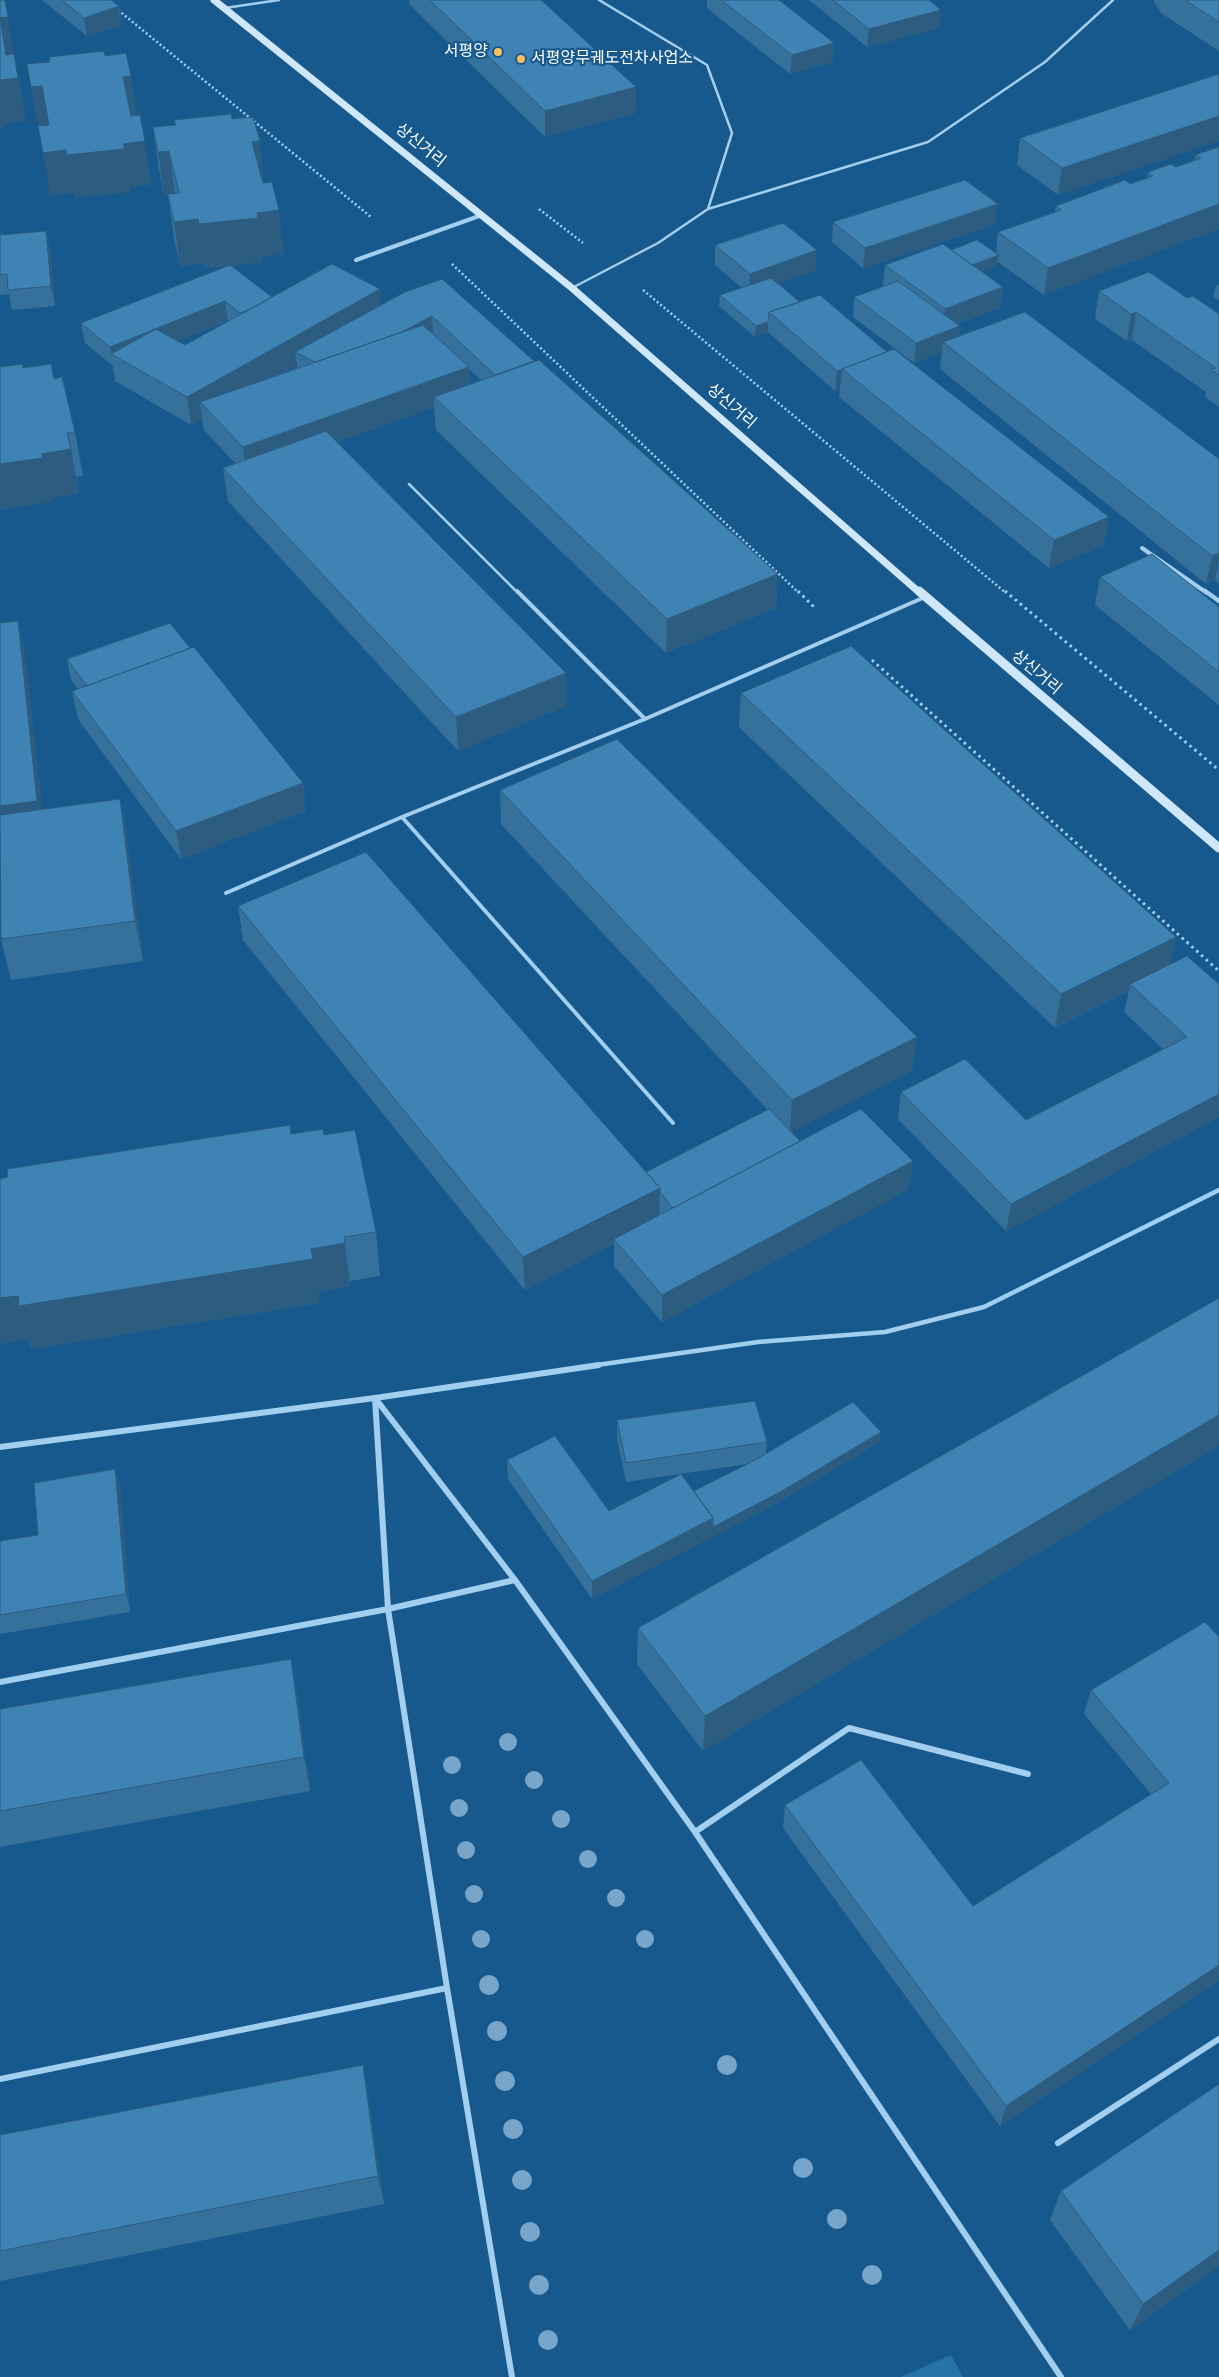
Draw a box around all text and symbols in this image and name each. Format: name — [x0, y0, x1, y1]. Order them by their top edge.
place label: 서평양 — [444, 42, 488, 62]
marker: 서평양 — [492, 46, 504, 58]
place label: 서평양무궤도전차사업소 — [531, 49, 693, 69]
marker: 서평양무궤도전차사업소 — [515, 53, 527, 65]
street label: 상신거리 — [391, 120, 449, 172]
street label: 상신거리 — [702, 380, 760, 434]
street label: 상신거리 — [1007, 647, 1065, 699]

